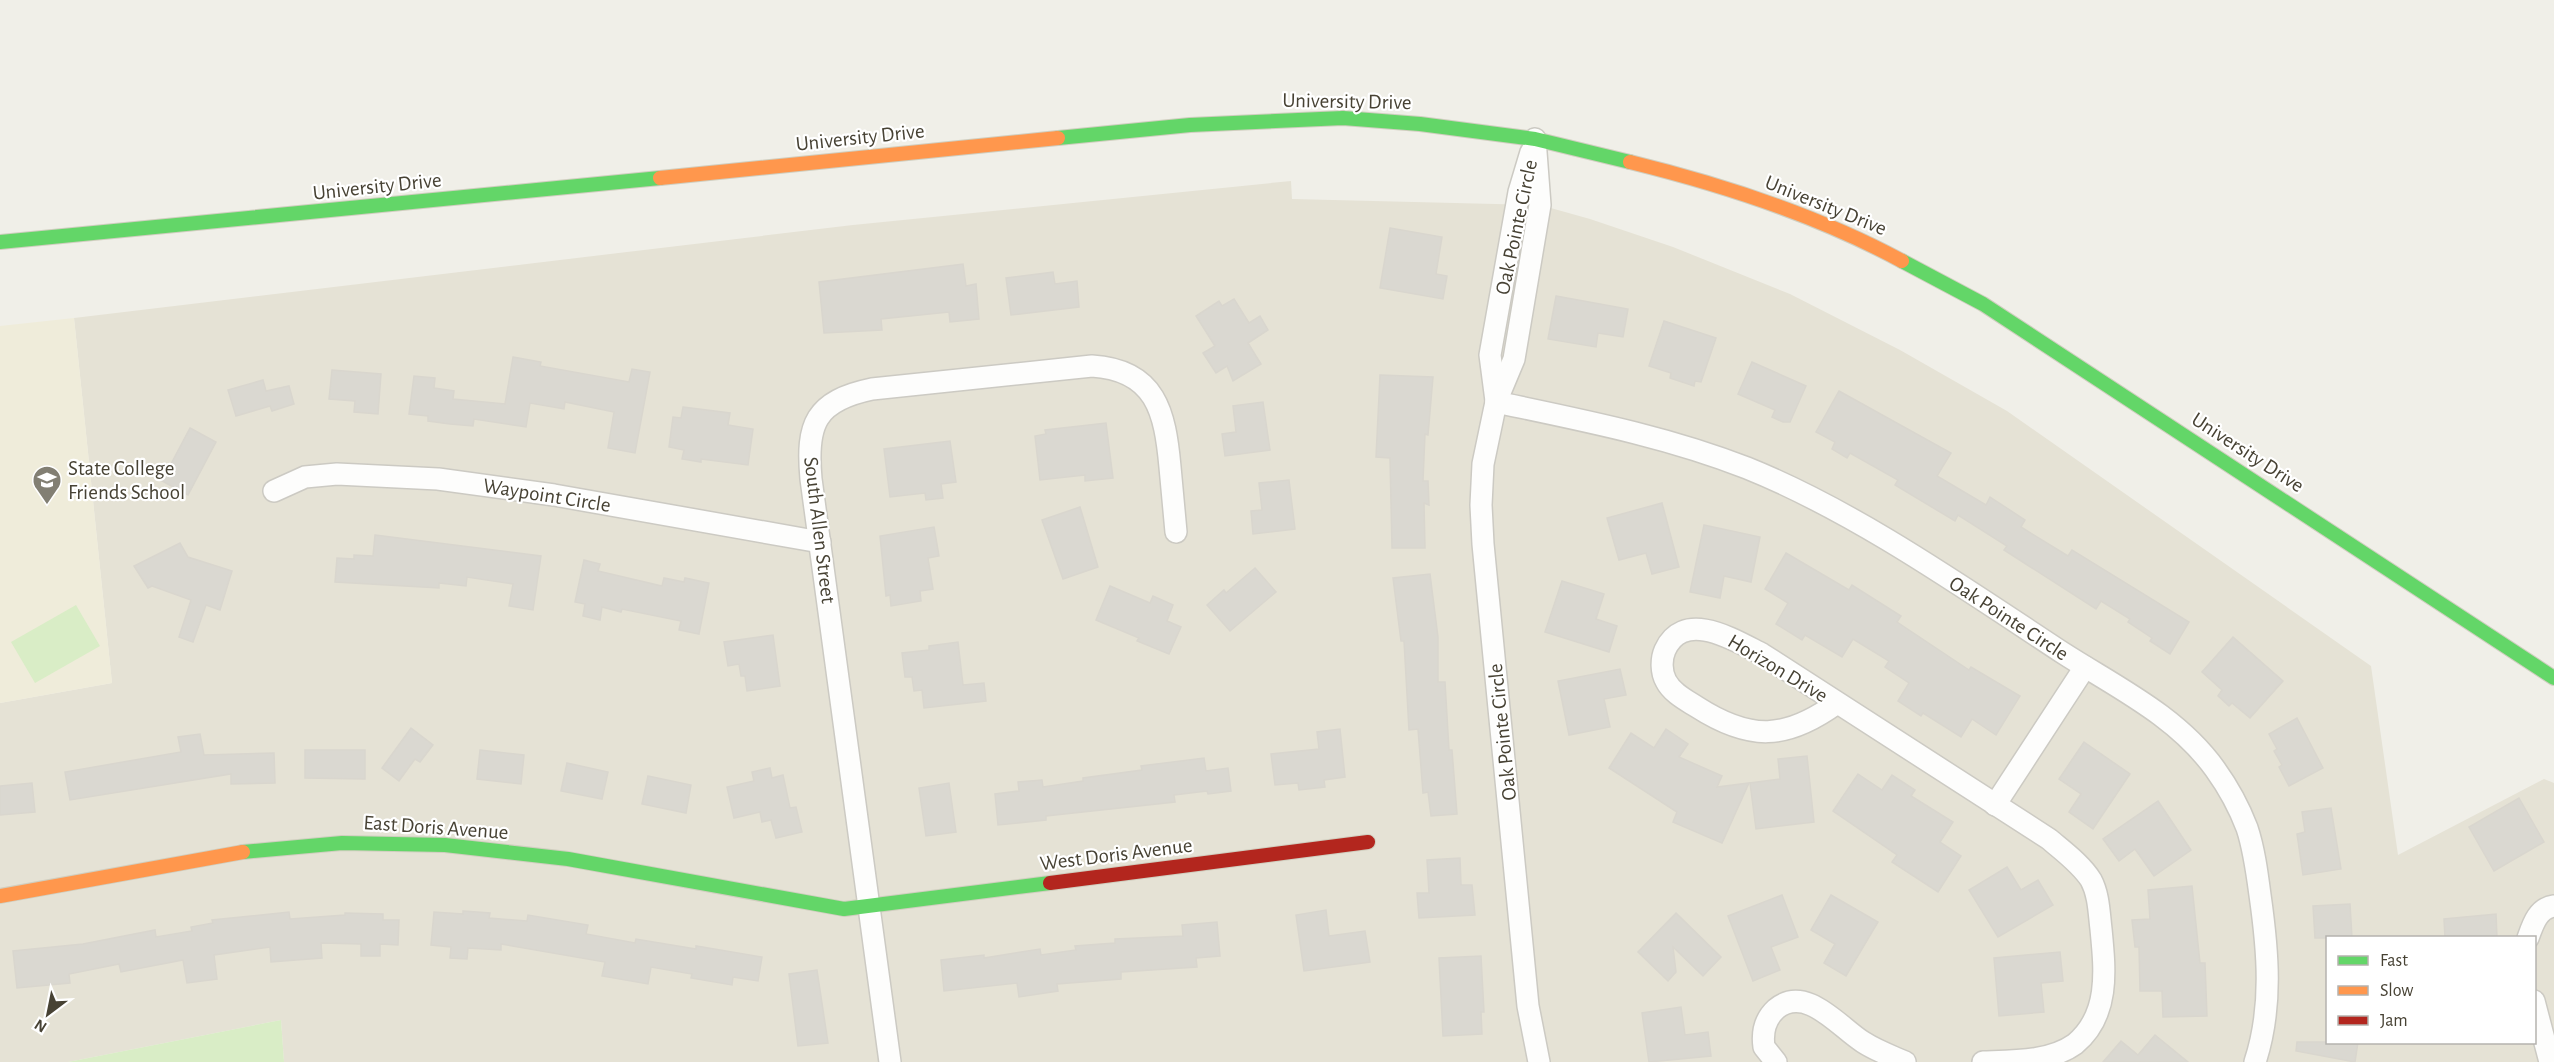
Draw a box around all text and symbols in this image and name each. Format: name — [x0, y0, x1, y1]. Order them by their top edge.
street label: University Drive — [1282, 90, 1412, 113]
street label: University Drive — [795, 120, 925, 155]
street label: Oak Pointe Circle — [1492, 158, 1541, 297]
street label: University Drive — [312, 169, 442, 204]
street label: University Drive — [1762, 172, 1890, 239]
street label: University Drive — [2188, 408, 2308, 496]
street label: South Allen Street — [800, 456, 839, 605]
place label: State College Friends School — [68, 458, 185, 503]
school or university icon: State College Friends School — [31, 464, 63, 506]
street label: Waypoint Circle — [482, 475, 612, 516]
street label: Oak Pointe Circle — [1945, 572, 2072, 665]
street label: Horizon Drive — [1724, 630, 1831, 706]
street label: Oak Pointe Circle — [1485, 662, 1520, 801]
street label: East Doris Avenue — [363, 812, 509, 843]
street label: West Doris Avenue — [1039, 835, 1193, 874]
legend — [2326, 936, 2536, 1044]
text: Fast — [2380, 952, 2408, 970]
text: Slow — [2380, 982, 2413, 1000]
north arrow — [18, 984, 78, 1044]
text: Jam — [2380, 1012, 2408, 1030]
text: N — [32, 1016, 50, 1036]

